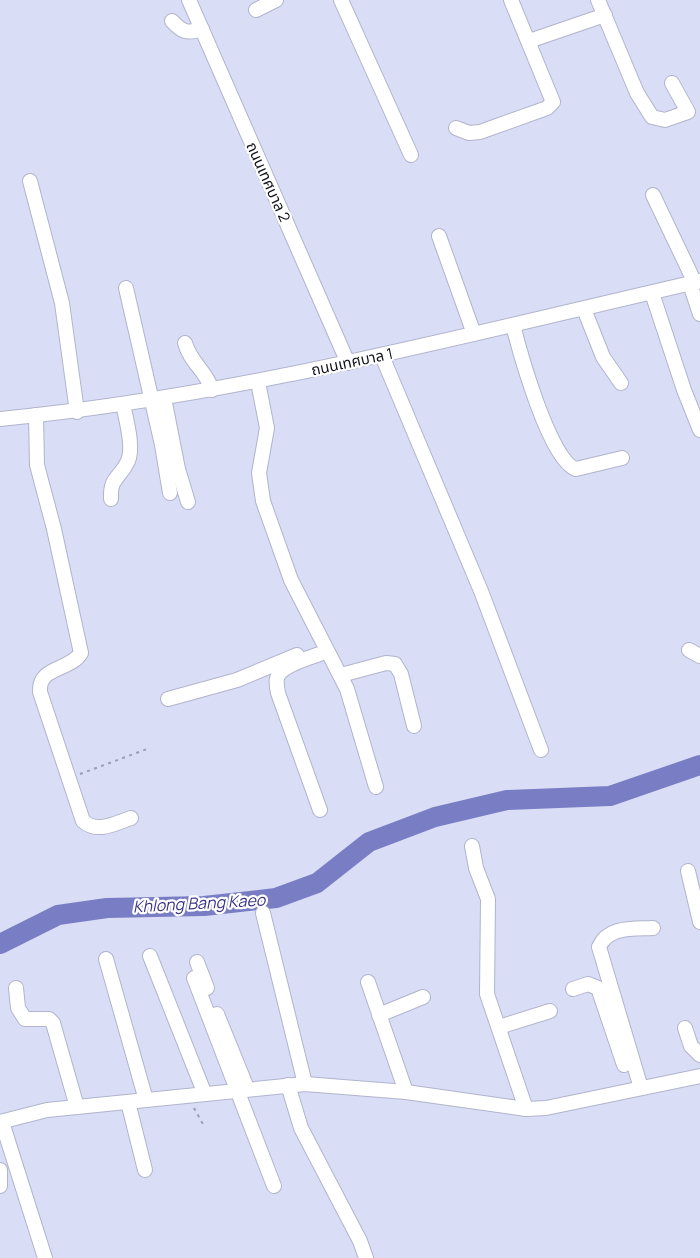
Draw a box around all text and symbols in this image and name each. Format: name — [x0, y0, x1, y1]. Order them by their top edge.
street label: ถนนเทศบาล 2 — [241, 138, 295, 225]
street label: ถนนเทศบาล 1 — [309, 343, 395, 380]
water label: Khlong Bang Kaeo — [132, 888, 267, 917]

